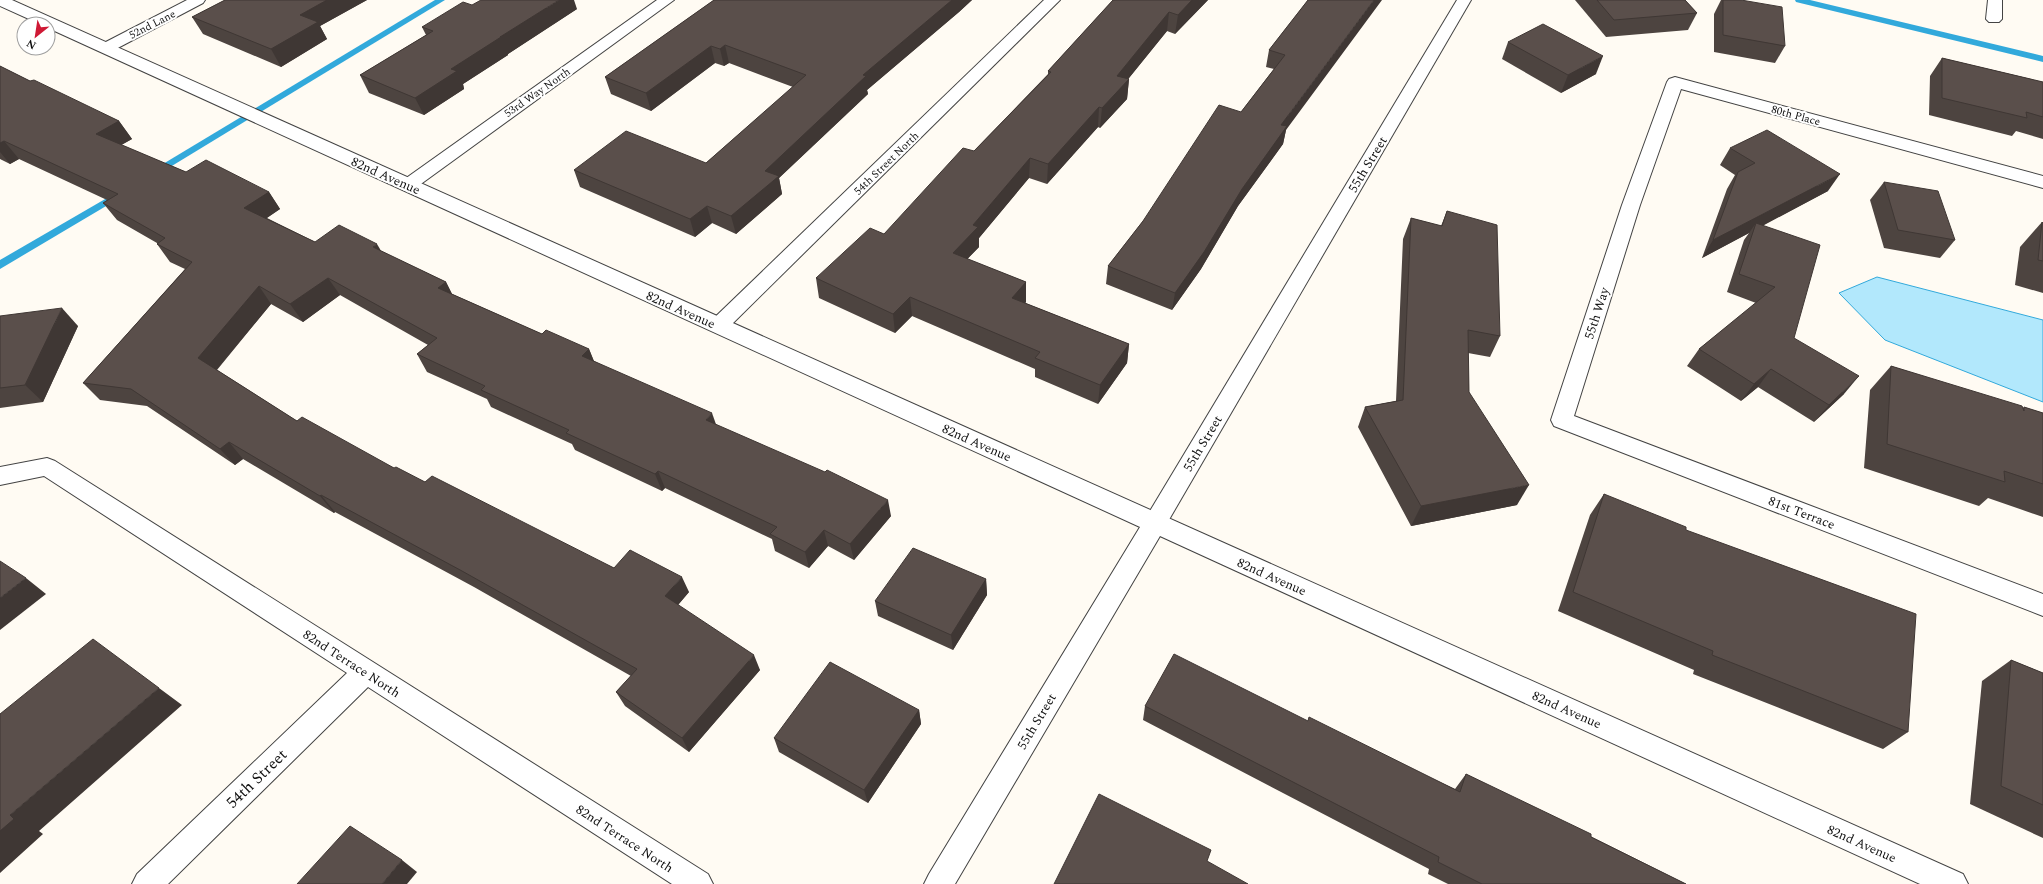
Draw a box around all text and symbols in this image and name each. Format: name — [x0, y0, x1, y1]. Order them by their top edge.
street label: 52nd Lane — [126, 5, 179, 43]
north arrow — [16, 16, 56, 56]
text: N — [23, 35, 39, 54]
street label: 53rd Way North — [501, 63, 574, 122]
street label: 80th Place — [1769, 101, 1822, 130]
street label: 54th Street North — [850, 128, 923, 199]
street label: 55th Street — [1343, 132, 1393, 196]
street label: 82nd Avenue — [348, 152, 423, 200]
street label: 55th Way — [1579, 284, 1615, 342]
street label: 82nd Avenue — [643, 286, 718, 334]
street label: 55th Street — [1178, 411, 1228, 475]
street label: 82nd Avenue — [939, 419, 1014, 467]
street label: 81st Terrace — [1765, 491, 1838, 535]
street label: 82nd Avenue — [1234, 553, 1309, 601]
street label: 82nd Terrace North — [299, 625, 405, 703]
street label: 82nd Avenue — [1529, 686, 1604, 734]
street label: 55th Street — [1012, 689, 1062, 753]
street label: 54th Street — [221, 743, 293, 814]
street label: 82nd Terrace North — [572, 800, 678, 878]
street label: 82nd Avenue — [1824, 820, 1899, 868]

